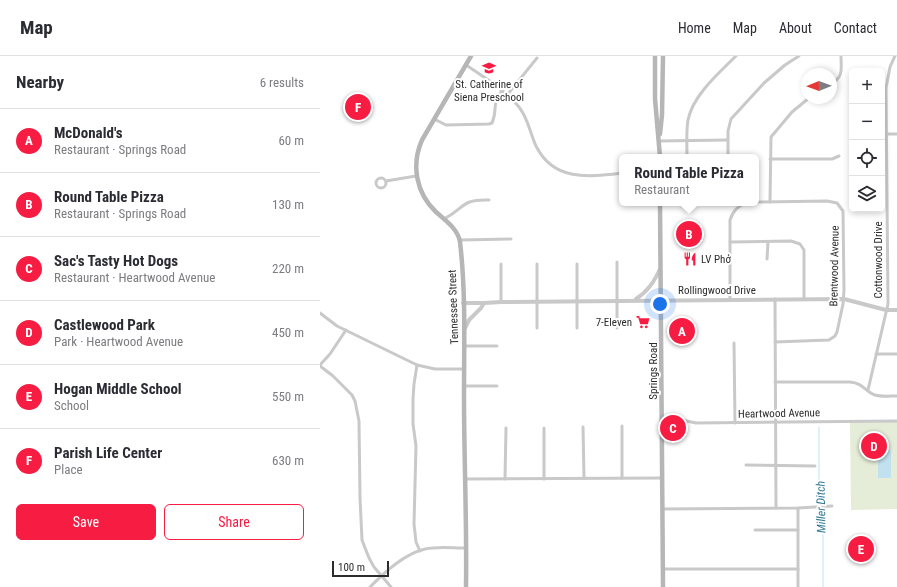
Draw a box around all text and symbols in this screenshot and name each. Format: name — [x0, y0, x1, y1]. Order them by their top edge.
text: Map — [20, 16, 53, 39]
text: Home — [678, 20, 711, 36]
text: Map — [733, 20, 757, 36]
text: About — [779, 20, 812, 36]
text: Contact — [834, 20, 877, 36]
school or university icon: St. Catherine of Siena Preschool — [481, 60, 497, 76]
north arrow — [801, 68, 837, 104]
map controls — [849, 68, 885, 212]
button: + — [849, 68, 885, 104]
text: Nearby — [16, 72, 64, 92]
text: 6 results — [260, 75, 304, 90]
place label: St. Catherine of Siena Preschool — [454, 78, 524, 104]
pin: F — [345, 92, 371, 122]
button: − — [849, 104, 885, 140]
text: McDonald's — [54, 124, 122, 142]
text: A — [25, 133, 33, 148]
text: 60 m — [278, 133, 304, 148]
button: locate — [849, 140, 885, 176]
text: Restaurant · Springs Road — [54, 142, 186, 157]
popup — [619, 154, 759, 206]
text: Round Table Pizza — [634, 164, 744, 182]
button: layers — [849, 176, 885, 212]
text: Restaurant — [634, 182, 689, 197]
text: Round Table Pizza — [54, 188, 164, 206]
text: B — [25, 197, 33, 212]
text: 130 m — [272, 197, 304, 212]
text: Restaurant · Springs Road — [54, 206, 186, 221]
pin: B — [676, 219, 702, 249]
street label: Cottonwood Drive — [872, 221, 885, 299]
street label: Brentwood Avenue — [827, 225, 842, 307]
restaurant icon: LV Phở — [682, 251, 698, 267]
text: Sac's Tasty Hot Dogs — [54, 252, 178, 270]
place label: LV Phở — [701, 253, 731, 266]
text: C — [25, 261, 33, 276]
text: 220 m — [272, 261, 304, 276]
street label: Tennessee Street — [446, 269, 461, 345]
text: Restaurant · Heartwood Avenue — [54, 270, 215, 285]
street label: Rollingwood Drive — [678, 284, 756, 297]
your location — [650, 294, 670, 314]
supermarket icon: 7-Eleven — [635, 314, 651, 330]
text: Castlewood Park — [54, 316, 155, 334]
place label: 7-Eleven — [596, 316, 632, 329]
pin: A — [669, 316, 695, 346]
text: D — [25, 325, 33, 340]
text: 450 m — [272, 325, 304, 340]
text: Park · Heartwood Avenue — [54, 334, 183, 349]
street label: Springs Road — [647, 342, 660, 400]
text: Hogan Middle School — [54, 380, 182, 398]
text: E — [26, 389, 32, 404]
text: 550 m — [272, 389, 304, 404]
text: School — [54, 398, 89, 413]
street label: Heartwood Avenue — [738, 406, 820, 421]
pin: C — [660, 413, 686, 443]
pin: D — [861, 431, 887, 461]
text: Parish Life Center — [54, 444, 162, 462]
text: F — [26, 453, 32, 468]
text: 630 m — [272, 453, 304, 468]
text: Place — [54, 462, 83, 477]
water label: Miller Ditch — [814, 480, 828, 533]
button: Save — [16, 504, 156, 540]
button: Share — [164, 504, 304, 540]
pin: E — [848, 534, 874, 564]
scale bar — [332, 559, 389, 578]
text: 100 m — [338, 561, 365, 574]

